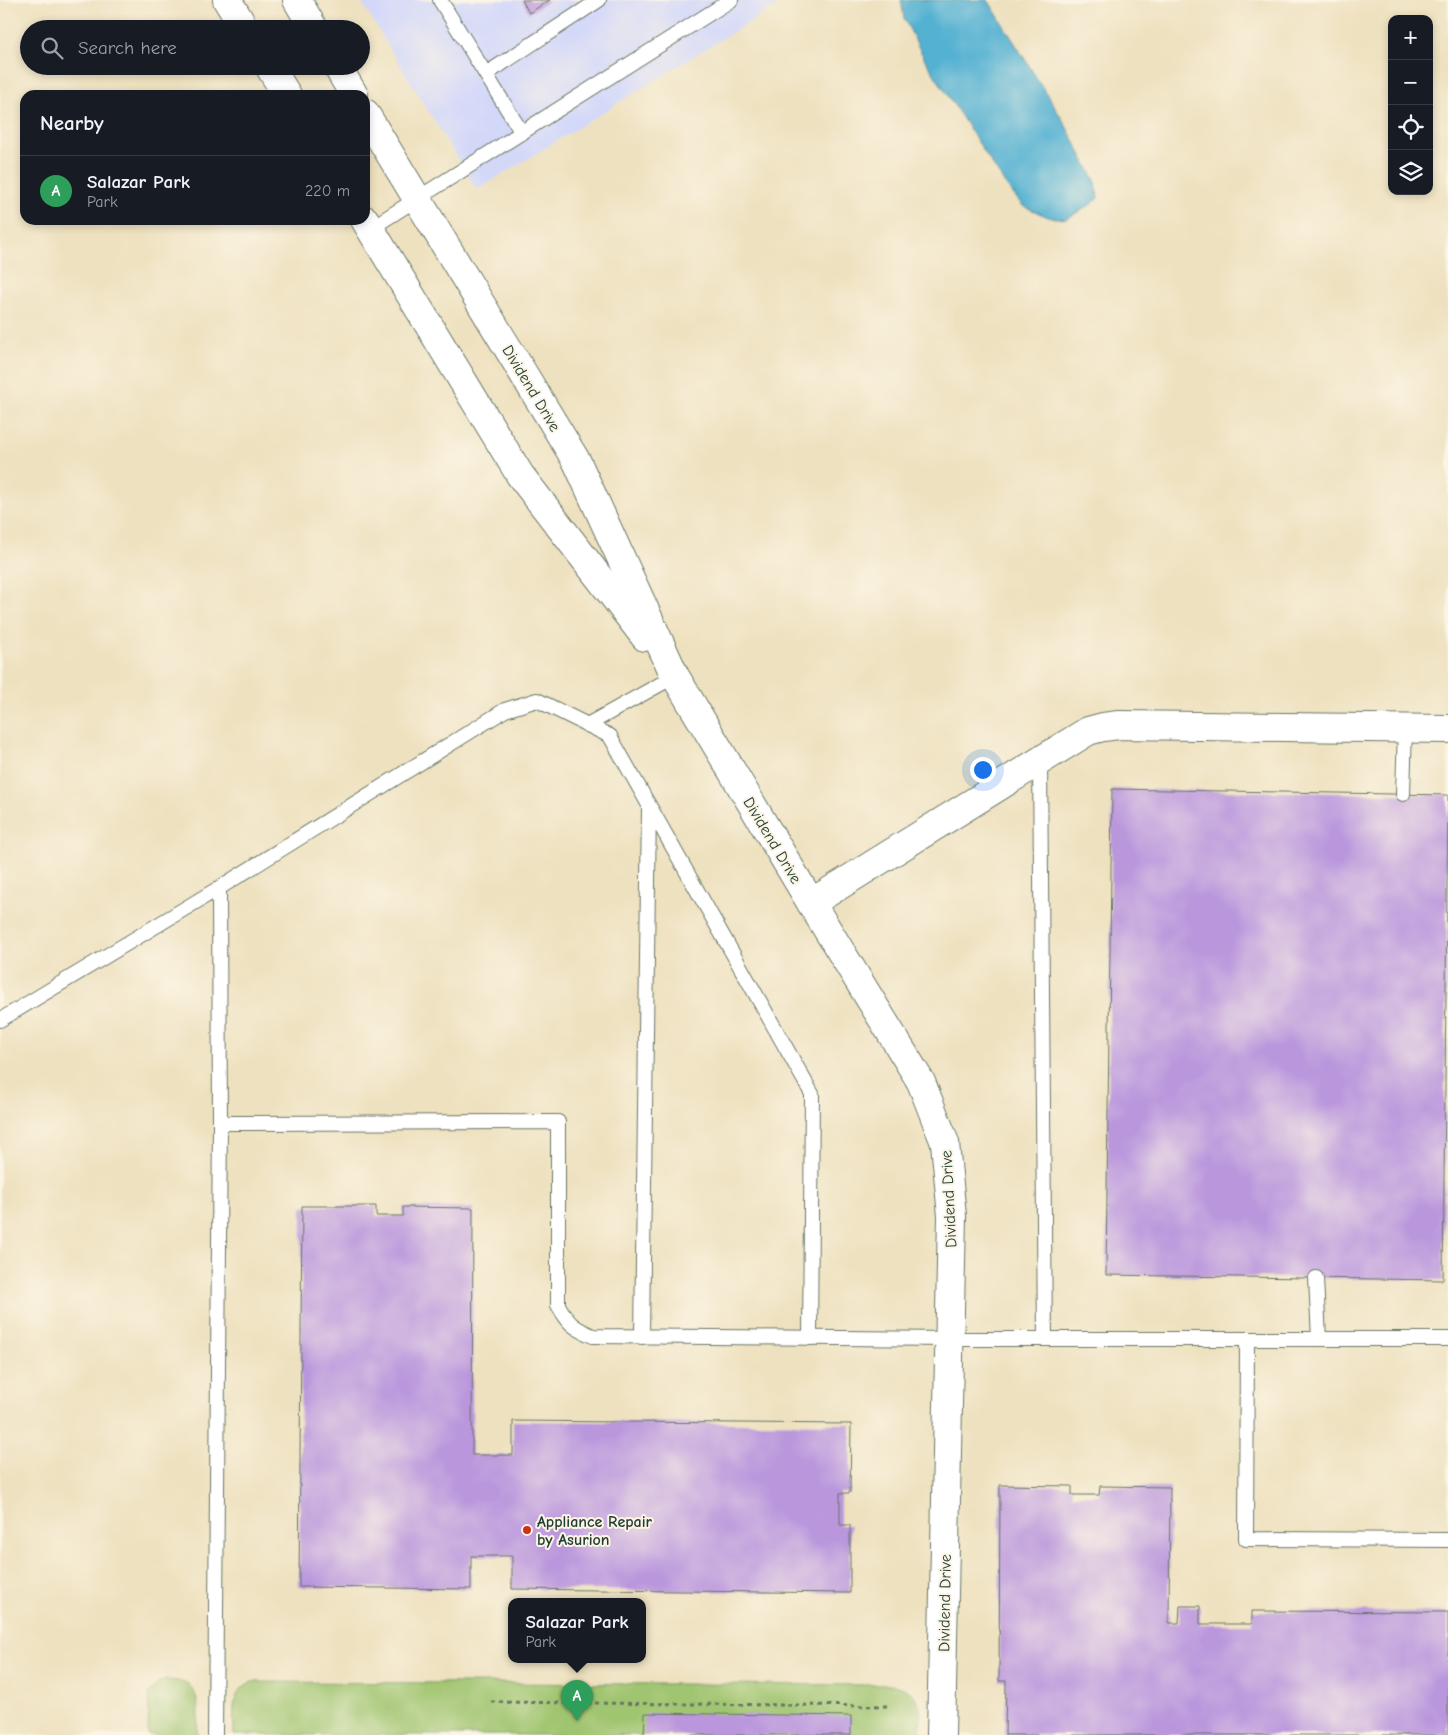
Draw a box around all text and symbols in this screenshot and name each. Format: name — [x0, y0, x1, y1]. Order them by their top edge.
map controls — [1388, 15, 1433, 195]
button: + — [1388, 15, 1433, 60]
search box — [20, 20, 370, 75]
icon: search — [38, 34, 66, 62]
text: Search here — [78, 37, 177, 59]
button: − — [1388, 60, 1433, 105]
button: locate — [1388, 105, 1433, 150]
text: Nearby — [40, 111, 104, 135]
button: layers — [1388, 150, 1433, 195]
text: Salazar Park — [87, 171, 190, 193]
text: A — [52, 182, 60, 200]
text: 220 m — [305, 182, 350, 200]
text: Park — [87, 193, 118, 211]
street label: Dividend Drive — [498, 342, 564, 435]
your location — [970, 757, 996, 783]
street label: Dividend Drive — [739, 794, 805, 887]
street label: Dividend Drive — [937, 1150, 961, 1248]
place label: Appliance Repair by Asurion — [537, 1513, 653, 1549]
marker: Appliance Repair by Asurion — [521, 1524, 533, 1536]
street label: Dividend Drive — [935, 1554, 955, 1652]
popup — [508, 1598, 646, 1663]
text: Salazar Park — [525, 1611, 629, 1633]
text: Park — [525, 1633, 556, 1651]
pin: A — [561, 1680, 593, 1721]

